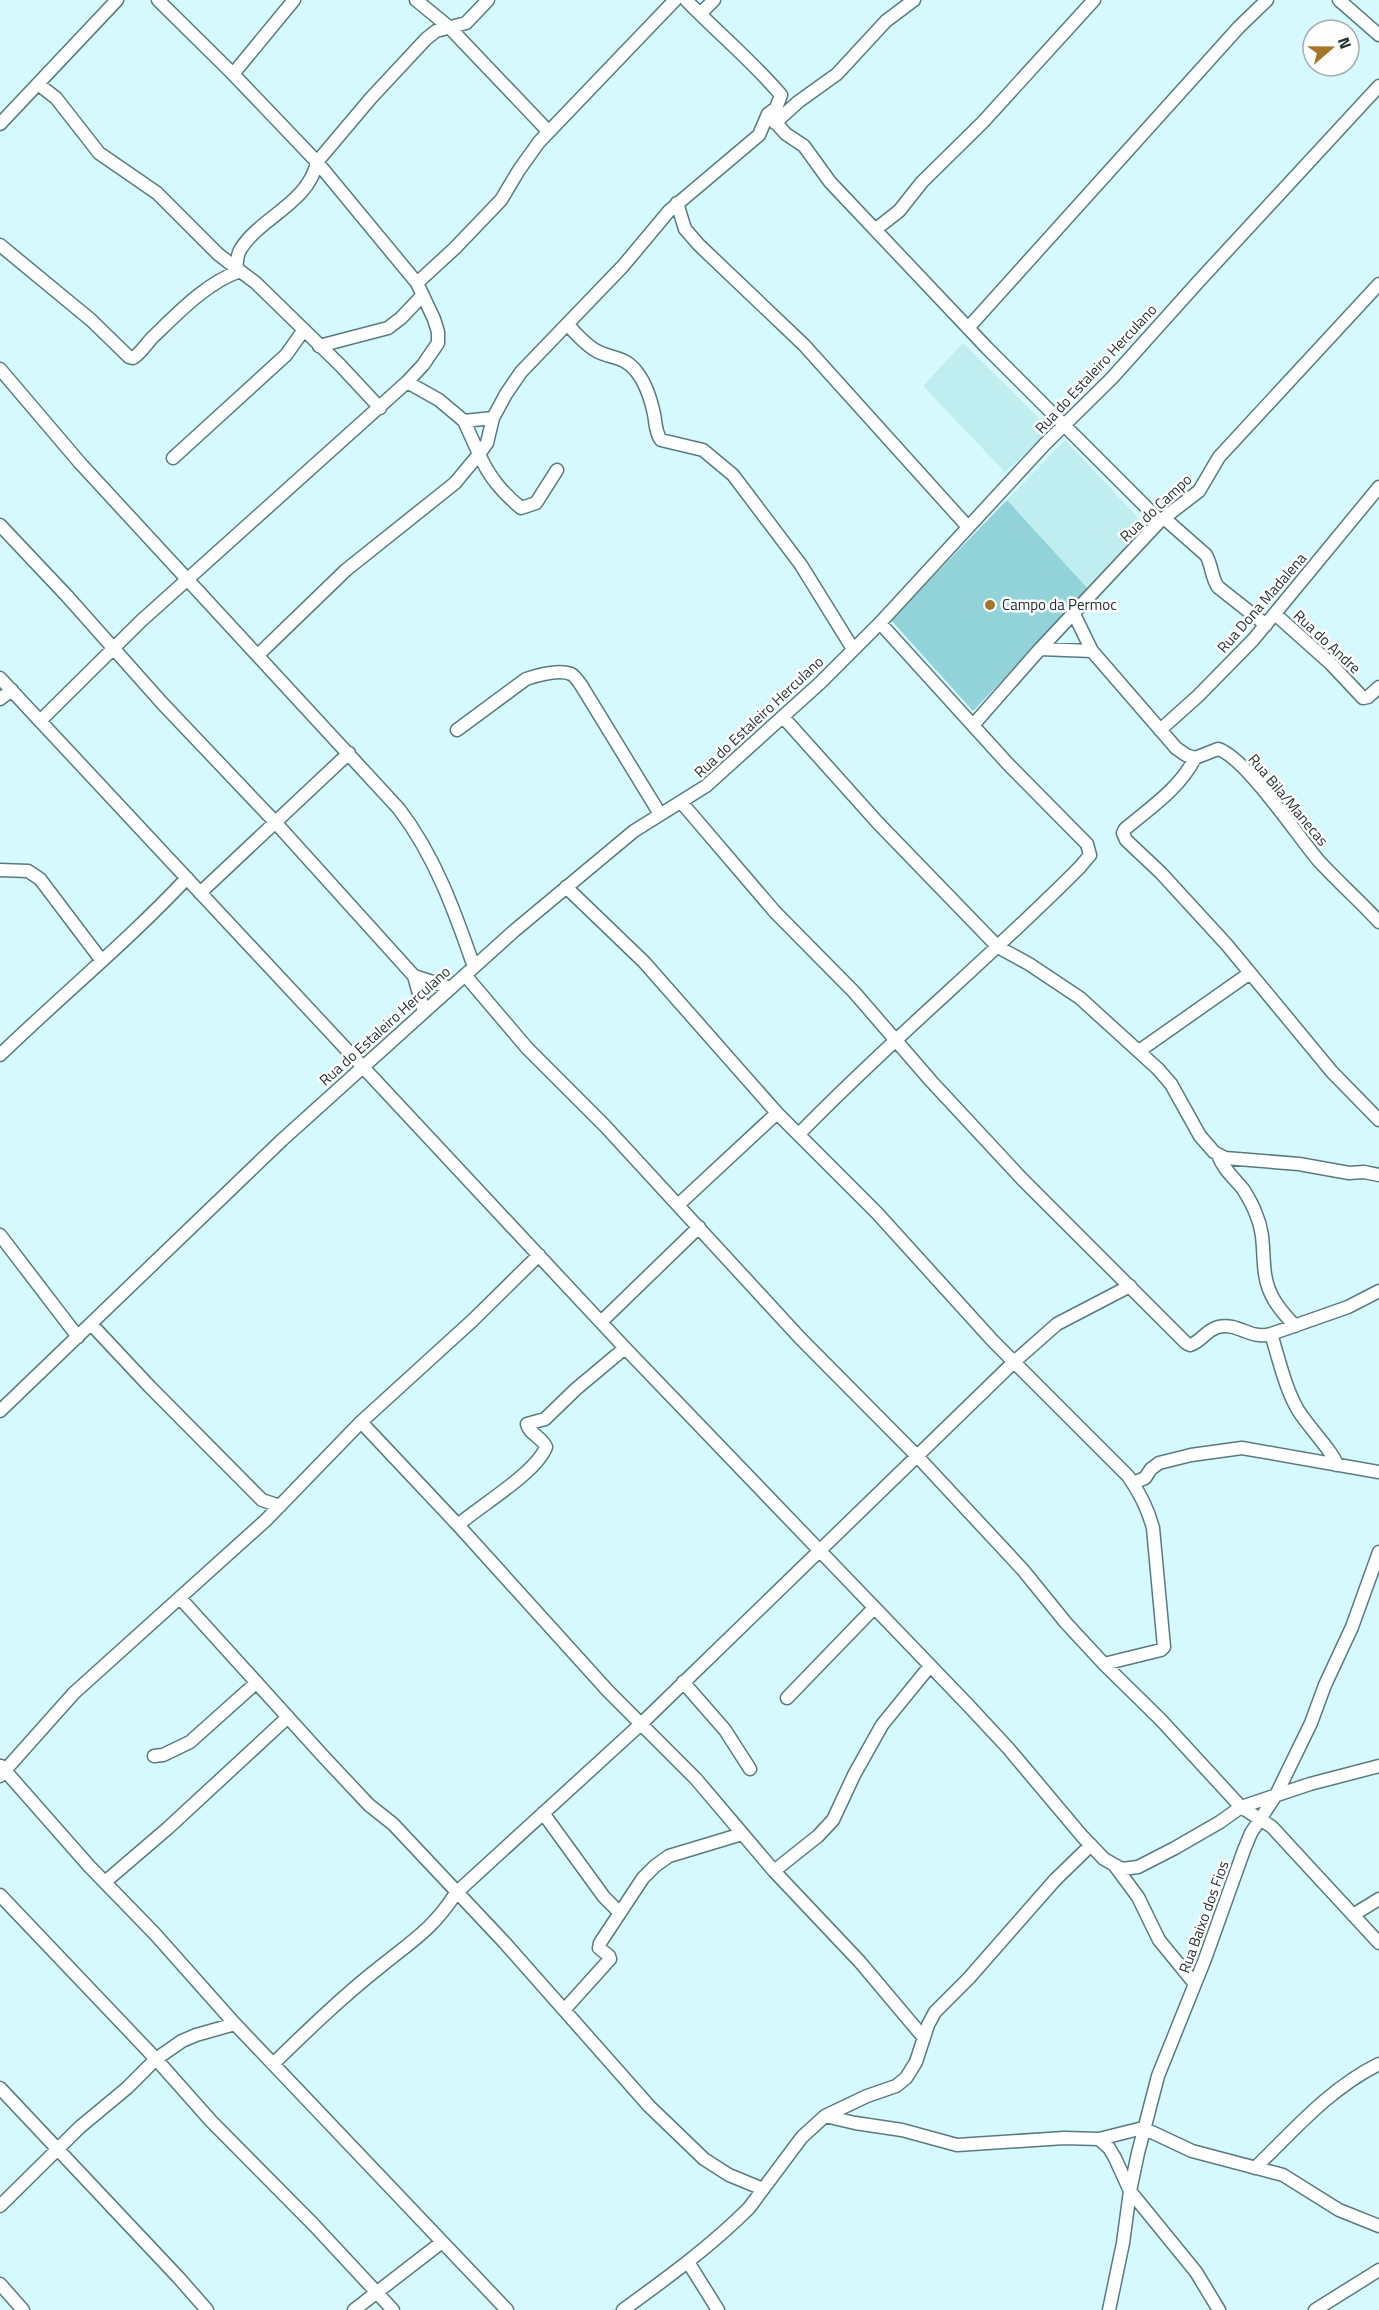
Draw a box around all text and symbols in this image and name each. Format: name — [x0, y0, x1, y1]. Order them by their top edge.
north arrow — [1301, 18, 1361, 78]
text: N — [1332, 34, 1358, 52]
street label: Rua do Estaleiro Herculano — [1029, 299, 1162, 439]
street label: Rua do Campo — [1114, 468, 1197, 547]
street label: Rua Dona Madalena — [1211, 547, 1312, 658]
place label: Campo da Permoc — [1002, 593, 1117, 616]
marker: Campo da Permoc — [983, 598, 997, 612]
street label: Rua do Andre — [1289, 604, 1366, 679]
street label: Rua do Estaleiro Herculano — [689, 650, 829, 783]
street label: Rua Bila/Manecas — [1243, 748, 1334, 851]
street label: Rua do Estaleiro Herculano — [314, 960, 456, 1091]
street label: Rua Baixo dos Fios — [1173, 1857, 1235, 1976]

